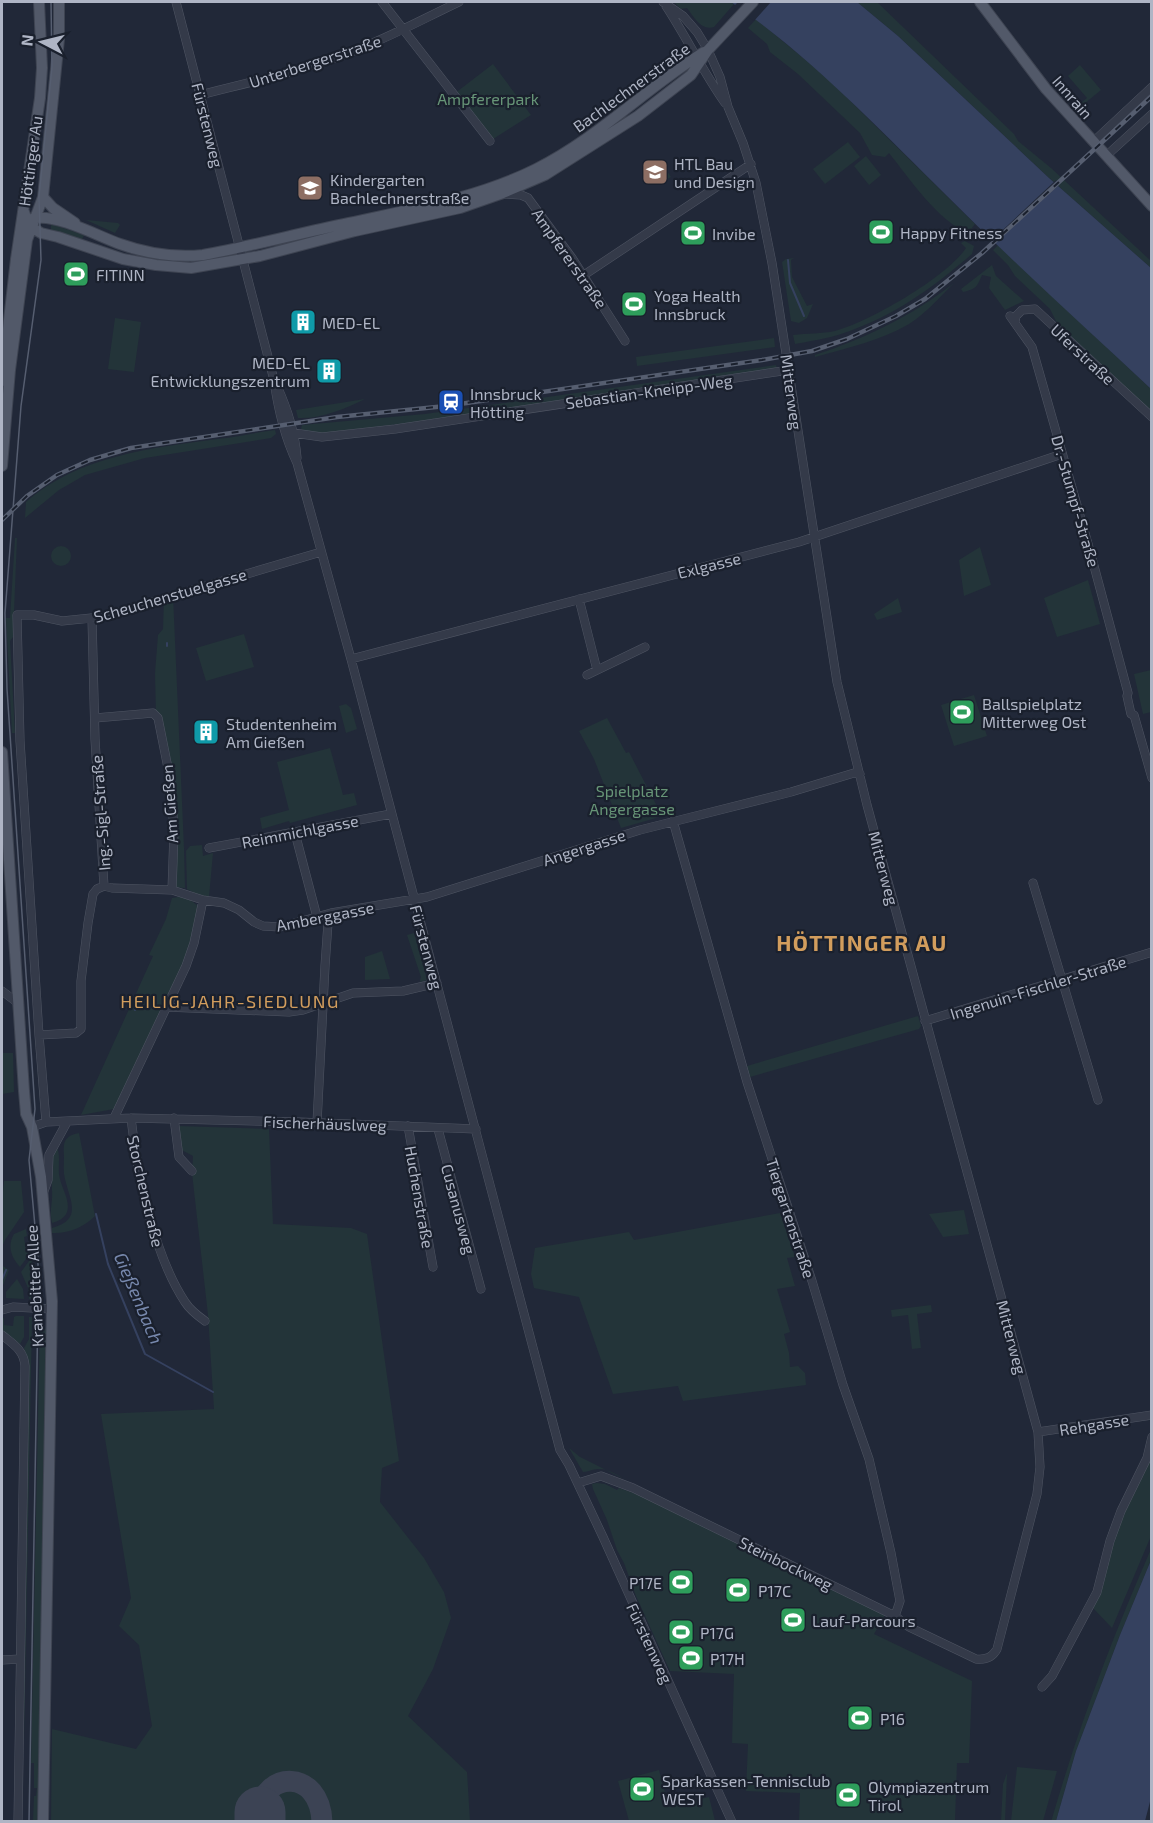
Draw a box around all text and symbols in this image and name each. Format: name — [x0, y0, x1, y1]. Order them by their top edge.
north arrow — [12, 12, 72, 72]
street label: Unterbergerstraße — [247, 31, 383, 91]
text: N — [16, 33, 37, 47]
street label: Bachlechnerstraße — [569, 38, 693, 136]
street label: Innrain — [1049, 71, 1097, 123]
street label: Fürstenweg — [188, 81, 228, 169]
park label: Ampfererpark — [437, 89, 539, 108]
street label: Höttinger Au — [14, 115, 46, 207]
place label: HTL Bau und Design — [674, 154, 755, 191]
school or university icon: HTL Bau und Design — [640, 157, 670, 187]
place label: Kindergarten Bachlechnerstraße — [330, 170, 469, 207]
school or university icon: Kindergarten Bachlechnerstraße — [295, 173, 325, 203]
street label: Ampfererstraße — [528, 204, 612, 312]
sports icon: Happy Fitness — [866, 217, 896, 247]
sports icon: Invibe — [678, 218, 708, 248]
place label: Happy Fitness — [900, 223, 1002, 242]
place label: Invibe — [712, 224, 756, 243]
sports icon: FITINN — [61, 259, 91, 289]
place label: FITINN — [96, 265, 145, 284]
place label: Yoga Health Innsbruck — [654, 286, 740, 323]
sports icon: Yoga Health Innsbruck — [619, 289, 649, 319]
building icon: MED-EL — [288, 307, 318, 337]
place label: MED-EL — [322, 313, 380, 332]
street label: Uferstraße — [1047, 320, 1119, 388]
place label: MED-EL Entwicklungszentrum — [151, 353, 310, 390]
street label: Mitterweg — [777, 353, 807, 431]
building icon: MED-EL Entwicklungszentrum — [314, 356, 344, 386]
street label: Sebastian-Kneipp-Weg — [564, 370, 734, 412]
place label: Innsbruck Hötting — [470, 384, 542, 421]
station icon: Innsbruck Hötting — [436, 387, 466, 417]
street label: Dr.-Stumpf-Straße — [1048, 433, 1104, 569]
street label: Exlgasse — [675, 548, 743, 582]
street label: Scheuchenstuelgasse — [91, 564, 249, 626]
place label: Ballspielplatz Mitterweg Ost — [982, 694, 1086, 731]
sports icon: Ballspielplatz Mitterweg Ost — [947, 697, 977, 727]
place label: Studentenheim Am Gießen — [226, 714, 337, 751]
building icon: Studentenheim Am Gießen — [191, 717, 221, 747]
street label: Ing.-Sigl-Straße — [86, 755, 114, 871]
street label: Am Gießen — [157, 764, 181, 844]
park label: Spielplatz Angergasse — [589, 781, 675, 818]
street label: Reimmichlgasse — [240, 810, 360, 852]
street label: Angergasse — [540, 825, 628, 869]
street label: Mitterweg — [865, 829, 903, 907]
street label: Amberggasse — [274, 897, 376, 935]
street label: Fürstenweg — [407, 903, 447, 991]
district label: HÖTTINGER AU — [776, 929, 948, 955]
street label: Ingenuin-Fischler-Straße — [948, 951, 1128, 1023]
district label: HEILIG-JAHR-SIEDLUNG — [120, 990, 340, 1012]
street label: Fischerhäuslweg — [263, 1111, 387, 1135]
street label: Storchenstraße — [124, 1133, 168, 1249]
street label: Huchenstraße — [402, 1144, 438, 1250]
street label: Tiergartenstraße — [763, 1156, 819, 1280]
street label: Cusanusweg — [438, 1162, 480, 1256]
street label: Kranebitter Allee — [21, 1224, 47, 1348]
water label: Gießenbach — [110, 1249, 168, 1347]
street label: Mitterweg — [993, 1298, 1031, 1376]
street label: Rehgasse — [1058, 1409, 1130, 1439]
street label: Steinbockweg — [736, 1532, 836, 1594]
sports icon: P17E — [666, 1567, 696, 1597]
place label: P17E — [629, 1573, 662, 1592]
sports icon: P17C — [723, 1575, 753, 1605]
place label: P17C — [758, 1581, 791, 1600]
street label: Fürstenweg — [623, 1600, 677, 1686]
sports icon: Lauf-Parcours — [778, 1605, 808, 1635]
place label: Lauf-Parcours — [812, 1611, 916, 1630]
sports icon: P17G — [666, 1617, 696, 1647]
place label: P17G — [700, 1623, 734, 1642]
sports icon: P17H — [676, 1643, 706, 1673]
place label: P17H — [710, 1649, 745, 1668]
sports icon: P16 — [845, 1703, 875, 1733]
place label: P16 — [880, 1709, 905, 1728]
place label: Sparkassen-Tennisclub WEST — [662, 1771, 830, 1808]
sports icon: Sparkassen-Tennisclub WEST — [627, 1774, 657, 1804]
place label: Olympiazentrum Tirol — [868, 1777, 989, 1814]
sports icon: Olympiazentrum Tirol — [833, 1780, 863, 1810]

